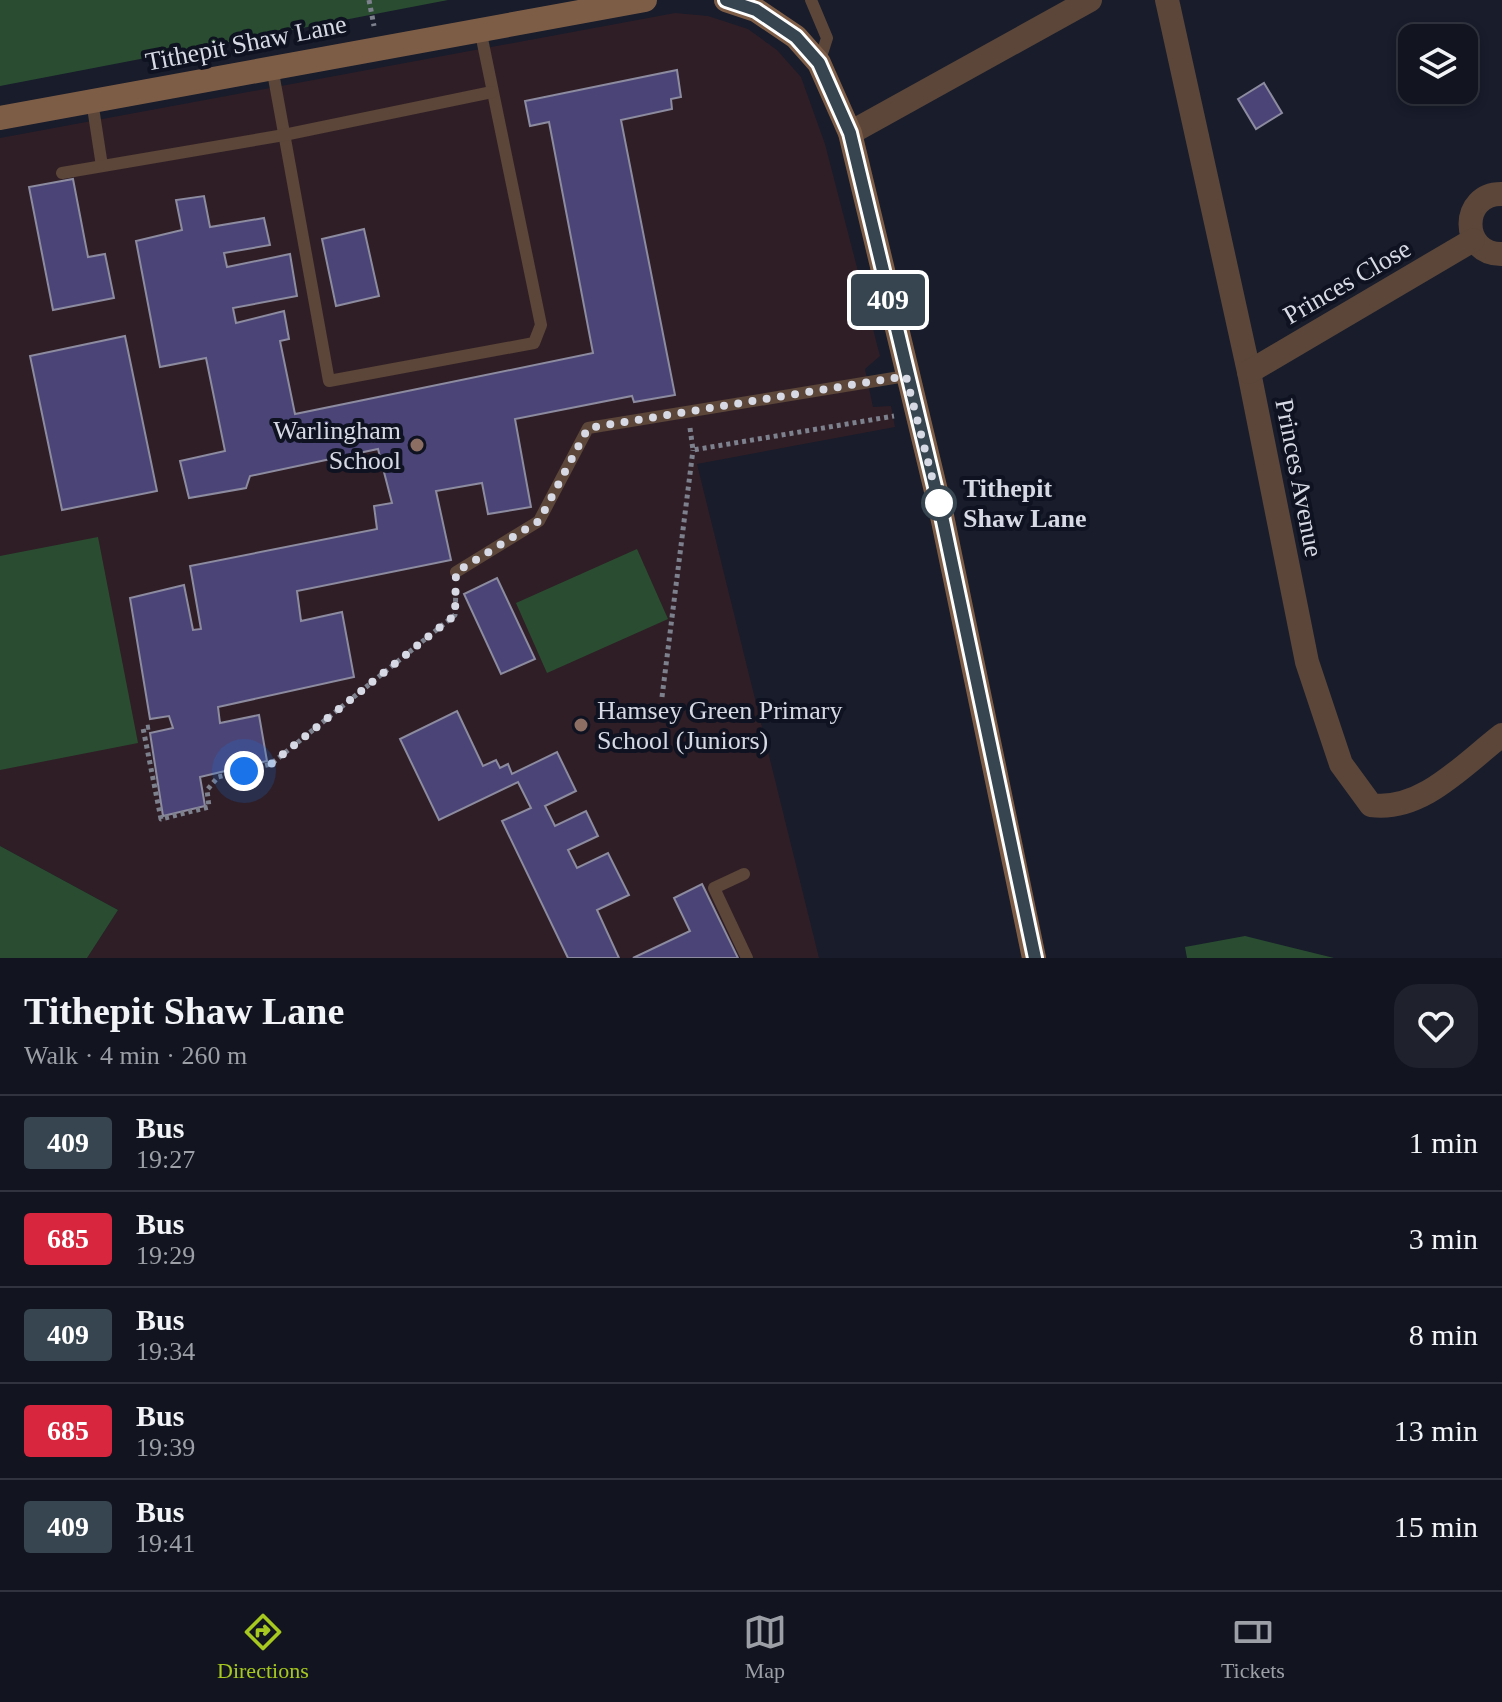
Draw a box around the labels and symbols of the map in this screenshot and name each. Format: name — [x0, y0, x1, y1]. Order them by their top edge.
street label: Tithepit Shaw Lane — [143, 9, 349, 77]
street label: Princes Close — [1278, 234, 1416, 330]
line badge: 409 — [842, 274, 934, 326]
street label: Princes Avenue — [1269, 396, 1329, 560]
place label: Warlingham School — [273, 416, 401, 475]
marker: Warlingham School — [408, 436, 426, 454]
place label: Tithepit Shaw Lane — [963, 474, 1087, 533]
marker: Tithepit Shaw Lane — [922, 486, 956, 520]
place label: Hamsey Green Primary School (Juniors) — [597, 696, 842, 755]
marker: Hamsey Green Primary School (Juniors) — [572, 716, 590, 734]
your location — [224, 751, 264, 791]

